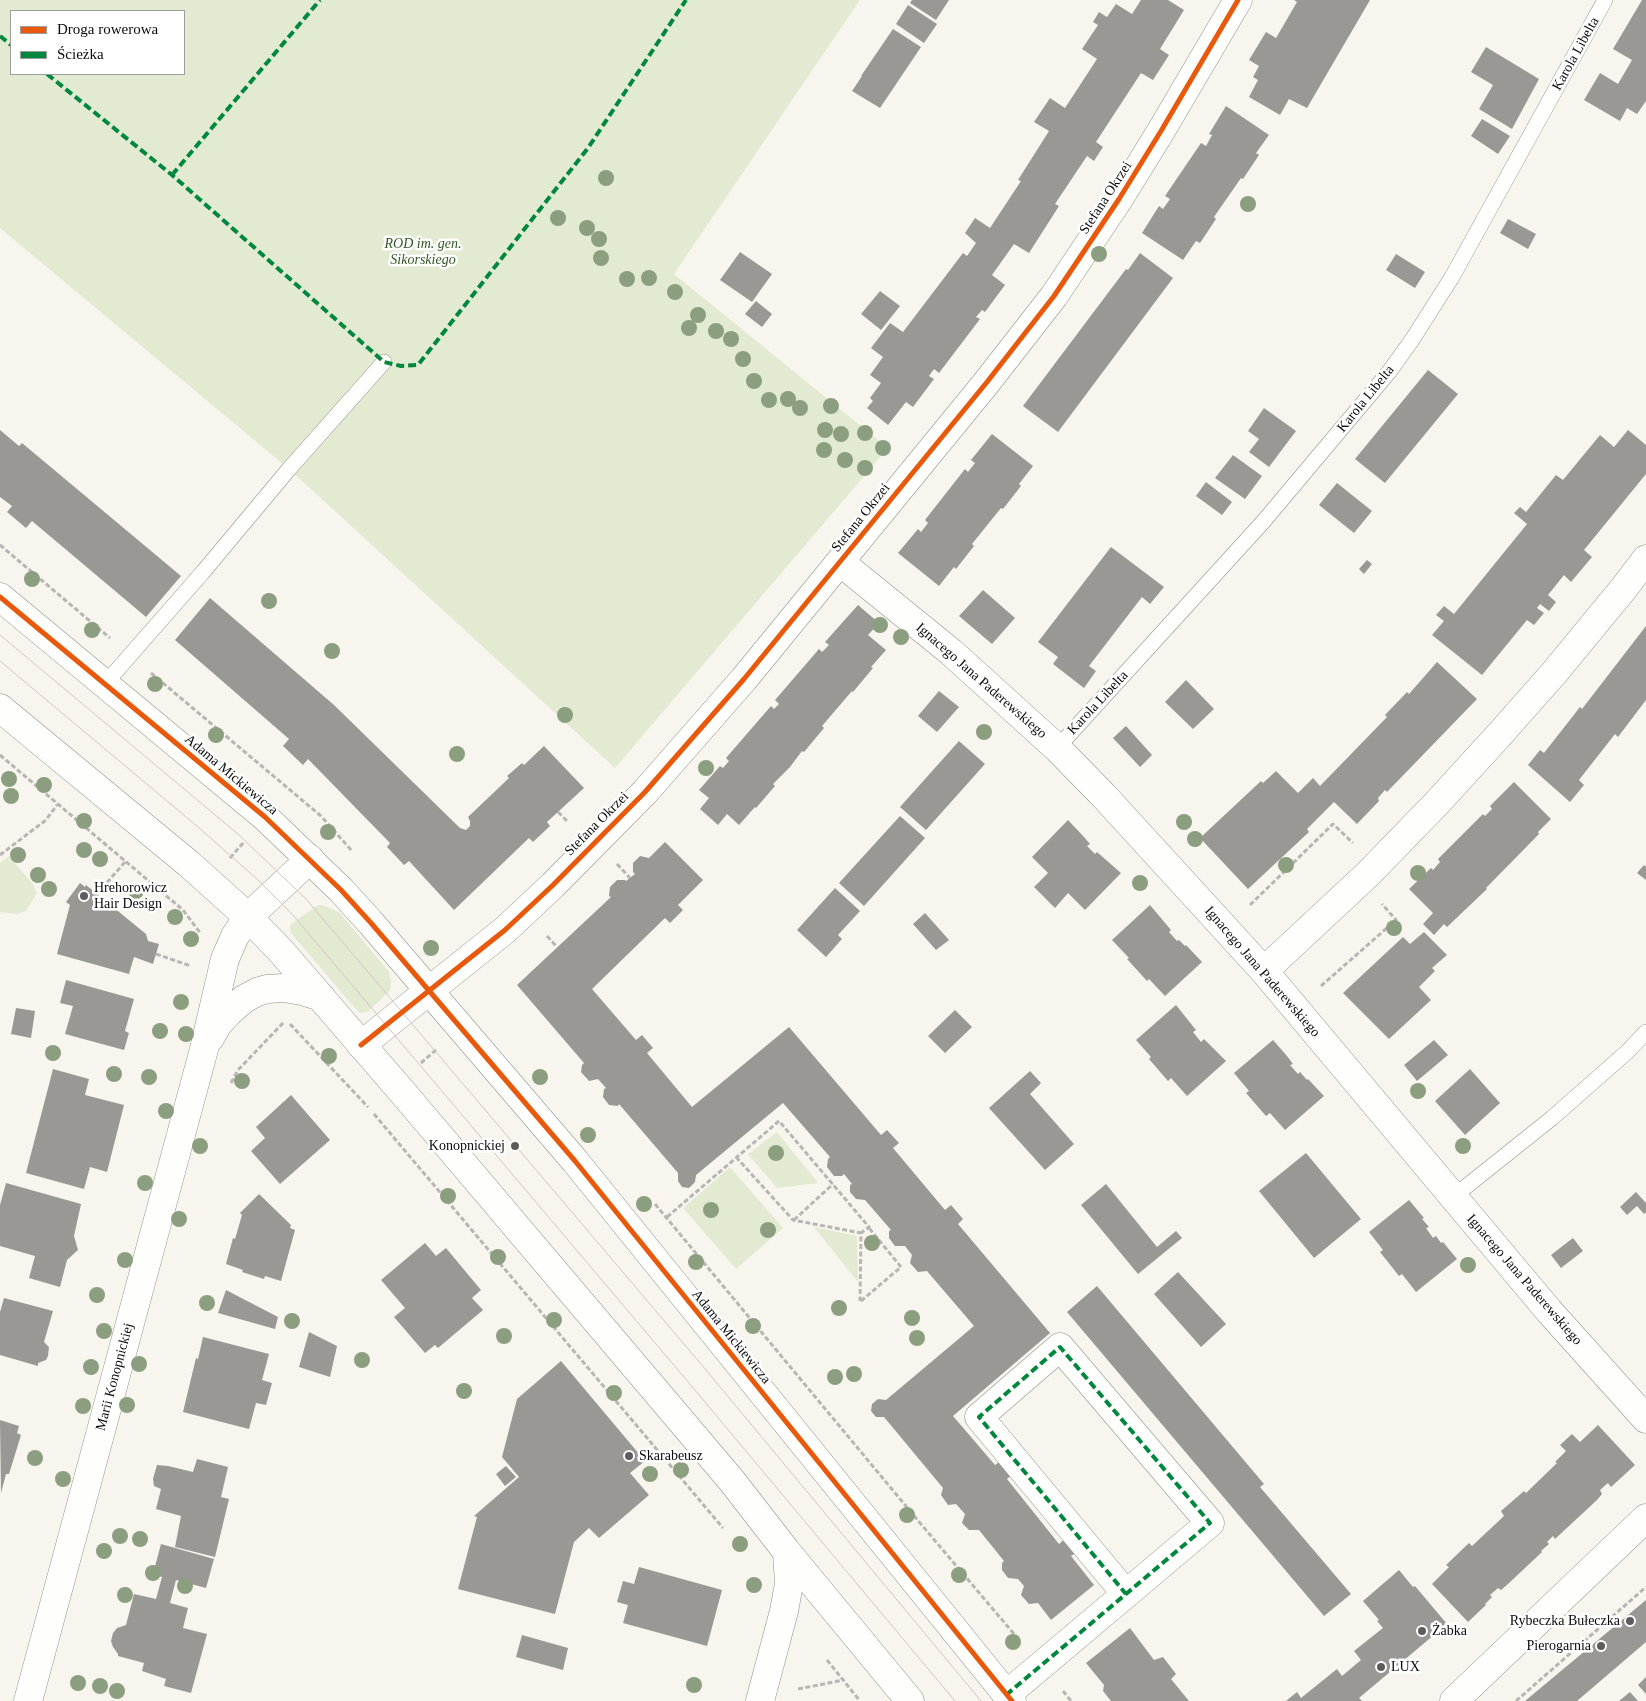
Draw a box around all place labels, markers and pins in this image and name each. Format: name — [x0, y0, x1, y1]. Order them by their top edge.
place label: Hrehorowicz Hair Design — [94, 880, 167, 912]
marker: Hrehorowicz Hair Design — [78, 890, 90, 902]
place label: Konopnickiej — [429, 1138, 505, 1154]
marker: Konopnickiej — [509, 1140, 521, 1152]
place label: Skarabeusz — [639, 1448, 703, 1464]
marker: Skarabeusz — [623, 1450, 635, 1462]
place label: Rybeczka Bułeczka — [1510, 1613, 1620, 1629]
marker: Rybeczka Bułeczka — [1624, 1615, 1636, 1627]
place label: Żabka — [1432, 1623, 1467, 1639]
marker: Żabka — [1416, 1625, 1428, 1637]
place label: Pierogarnia — [1526, 1638, 1591, 1654]
marker: Pierogarnia — [1595, 1640, 1607, 1652]
place label: LUX — [1391, 1659, 1420, 1675]
marker: LUX — [1375, 1661, 1387, 1673]

